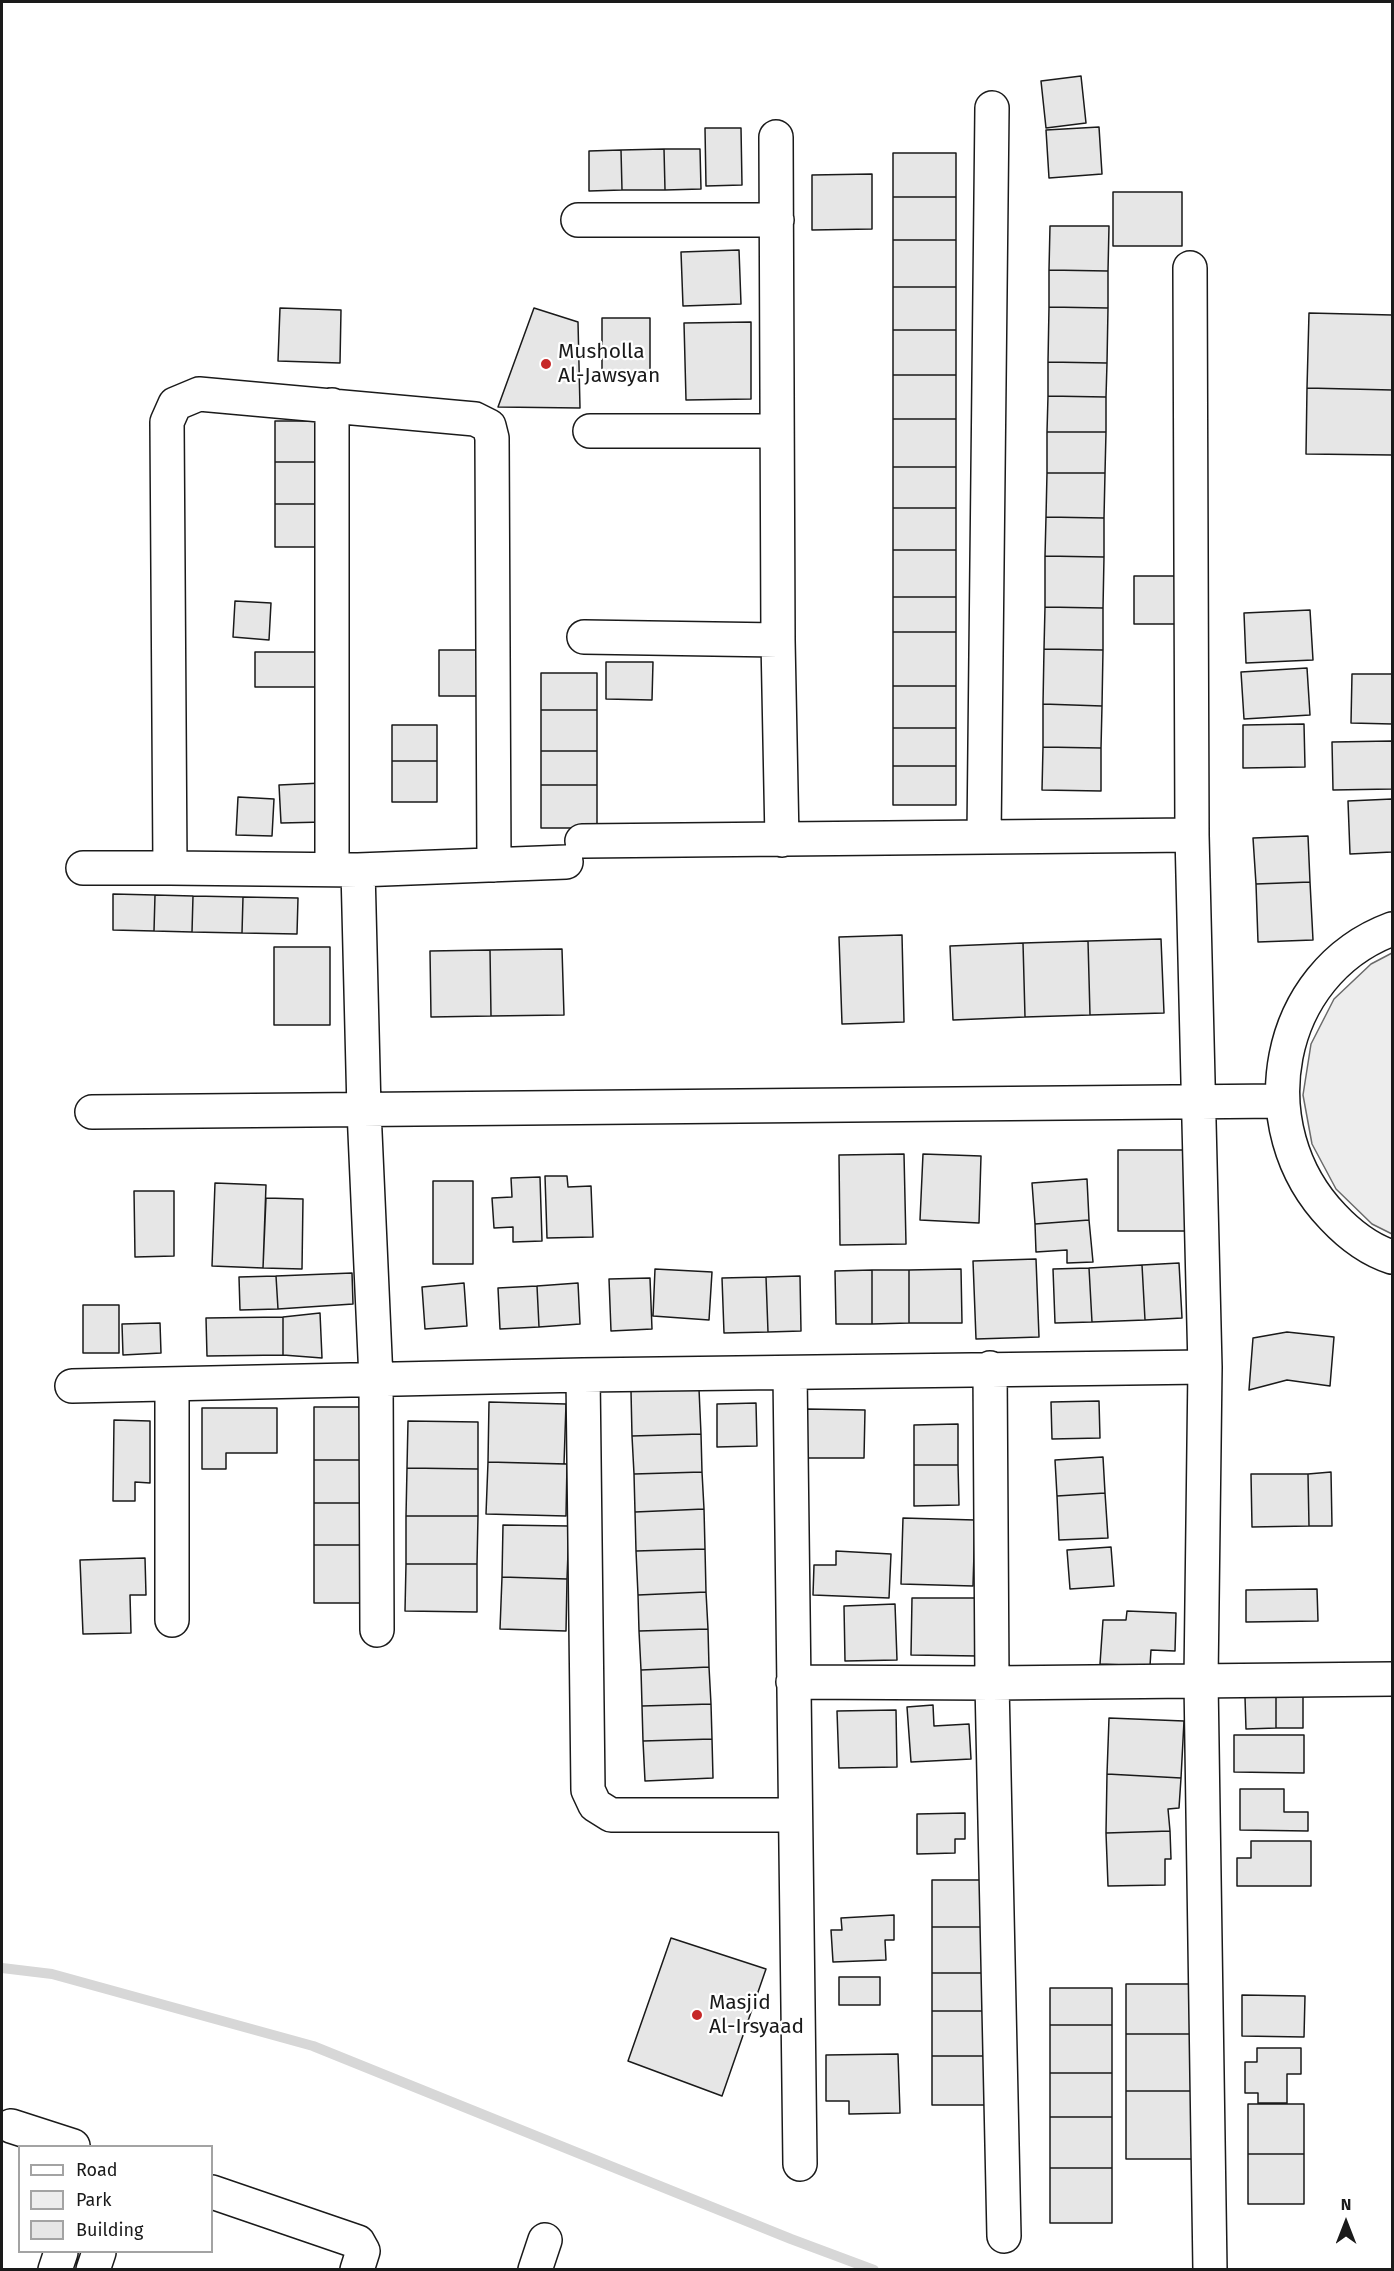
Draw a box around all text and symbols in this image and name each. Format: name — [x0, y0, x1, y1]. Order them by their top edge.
place label: Musholla Al-Jawsyan — [558, 339, 660, 389]
marker: Musholla Al-Jawsyan — [539, 357, 553, 371]
place label: Masjid Al-Irsyaad — [709, 1990, 804, 2040]
marker: Masjid Al-Irsyaad — [690, 2008, 704, 2022]
legend — [18, 2145, 213, 2253]
text: Road — [76, 2159, 118, 2181]
text: Park — [76, 2189, 111, 2211]
north arrow — [1316, 2193, 1376, 2253]
text: N — [1341, 2195, 1351, 2214]
text: Building — [76, 2219, 143, 2241]

